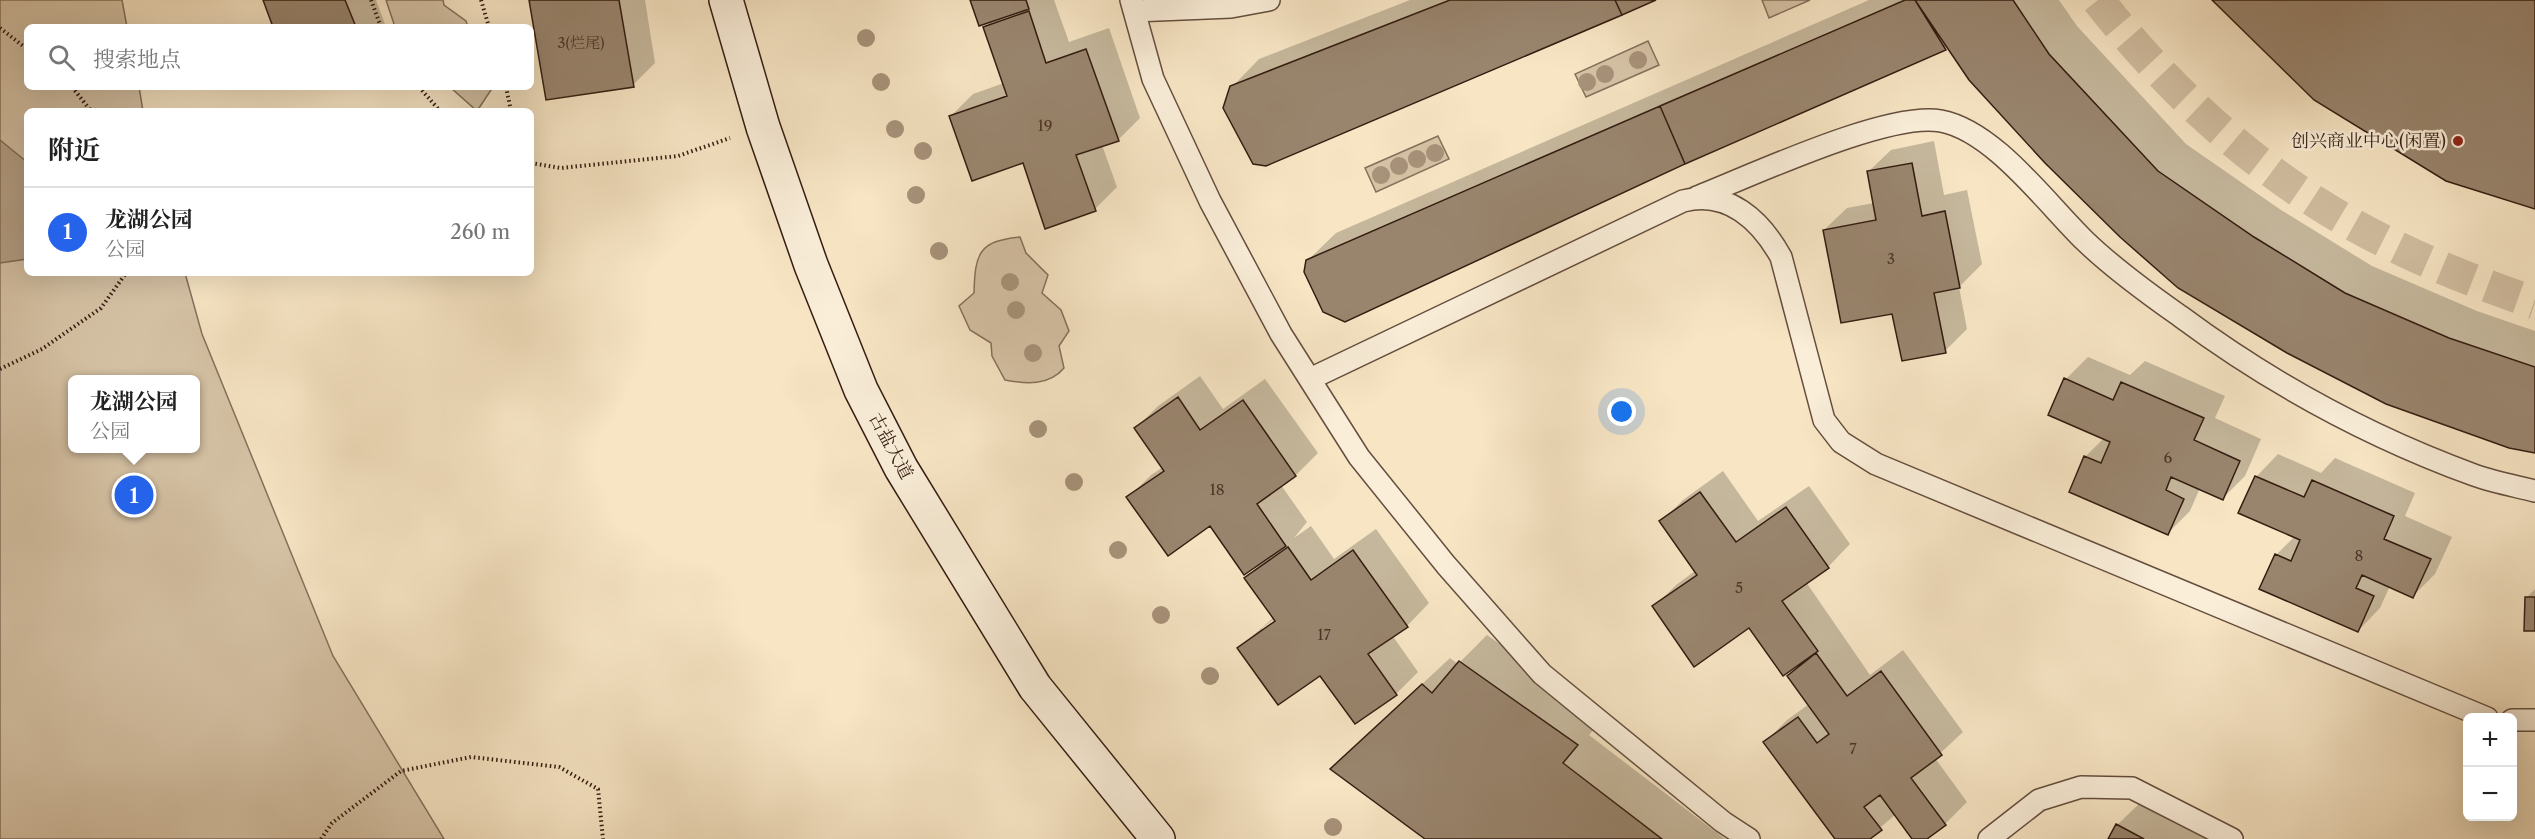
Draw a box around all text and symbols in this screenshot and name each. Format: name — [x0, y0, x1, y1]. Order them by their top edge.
search box — [24, 24, 534, 90]
house number: 3(烂尾) — [557, 33, 605, 52]
icon: search — [45, 41, 78, 74]
text: 搜索地点 — [93, 46, 181, 73]
house number: 19 — [1037, 116, 1053, 135]
place label: 创兴商业中心(闲置) — [2291, 130, 2446, 152]
text: 附近 — [48, 134, 100, 166]
marker: 创兴商业中心(闲置) — [2451, 134, 2465, 148]
text: 龙湖公园 — [105, 206, 193, 233]
text: 1 — [63, 220, 72, 244]
text: 260 m — [450, 220, 510, 244]
text: 公园 — [105, 237, 145, 261]
house number: 3 — [1887, 249, 1895, 268]
popup — [68, 375, 200, 453]
text: 龙湖公园 — [90, 388, 178, 415]
your location — [1607, 397, 1636, 426]
street label: 古盐大道 — [864, 409, 918, 483]
text: 公园 — [90, 419, 130, 443]
house number: 6 — [2164, 448, 2173, 467]
pin: 1 — [114, 472, 154, 518]
house number: 18 — [1209, 480, 1225, 499]
house number: 8 — [2355, 546, 2364, 565]
house number: 5 — [1735, 578, 1743, 597]
house number: 17 — [1317, 625, 1331, 644]
map controls — [2463, 713, 2517, 821]
button: + — [2463, 713, 2517, 767]
house number: 7 — [1849, 739, 1857, 758]
button: − — [2463, 767, 2517, 821]

